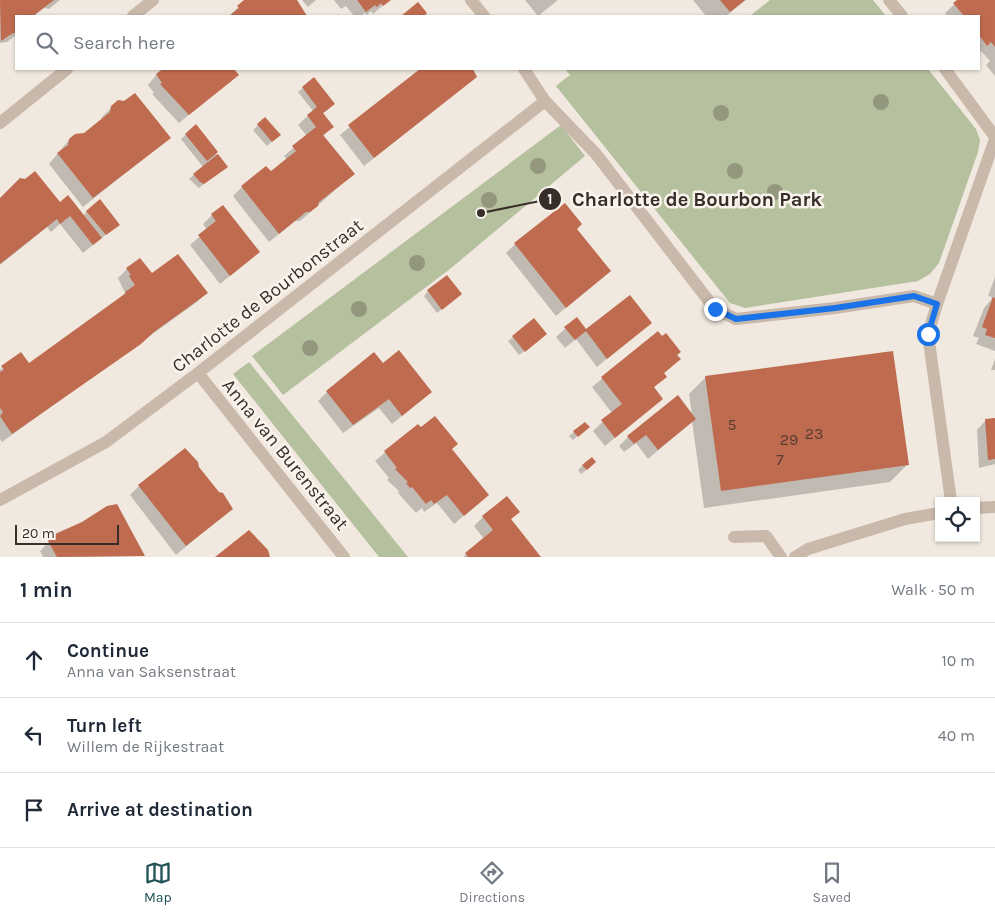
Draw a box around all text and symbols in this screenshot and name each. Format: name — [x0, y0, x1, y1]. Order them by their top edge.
search box — [15, 15, 980, 70]
icon: search — [33, 29, 61, 57]
text: Search here — [73, 32, 175, 54]
callout: Charlotte de Bourbon Park — [537, 182, 832, 217]
text: Charlotte de Bourbon Park — [572, 188, 822, 211]
text: 1 — [547, 190, 553, 208]
street label: Charlotte de Bourbonstraat — [168, 214, 367, 377]
route end — [704, 298, 727, 321]
route start — [917, 323, 940, 346]
street label: Anna van Burenstraat — [217, 375, 353, 535]
house number: 5 — [727, 415, 737, 434]
house number: 23 — [805, 424, 823, 443]
house number: 29 — [780, 430, 798, 449]
house number: 7 — [776, 450, 784, 469]
map controls — [935, 497, 980, 542]
button: locate — [935, 497, 980, 542]
scale bar — [15, 522, 119, 545]
text: 20 m — [22, 525, 55, 542]
text: 1 min — [20, 578, 73, 602]
text: Walk · 50 m — [891, 580, 975, 599]
text: Continue — [67, 640, 149, 662]
icon: ahead — [20, 646, 48, 674]
text: 10 m — [941, 651, 975, 670]
text: Anna van Saksenstraat — [67, 662, 236, 681]
text: Turn left — [67, 715, 142, 737]
icon: left — [20, 721, 48, 749]
text: 40 m — [938, 726, 975, 745]
text: Willem de Rijkestraat — [67, 737, 224, 756]
icon: arrive — [20, 796, 48, 824]
text: Arrive at destination — [67, 799, 253, 821]
tab: Map — [144, 859, 172, 906]
tab: Directions — [459, 859, 525, 906]
tab: Saved — [813, 859, 851, 906]

